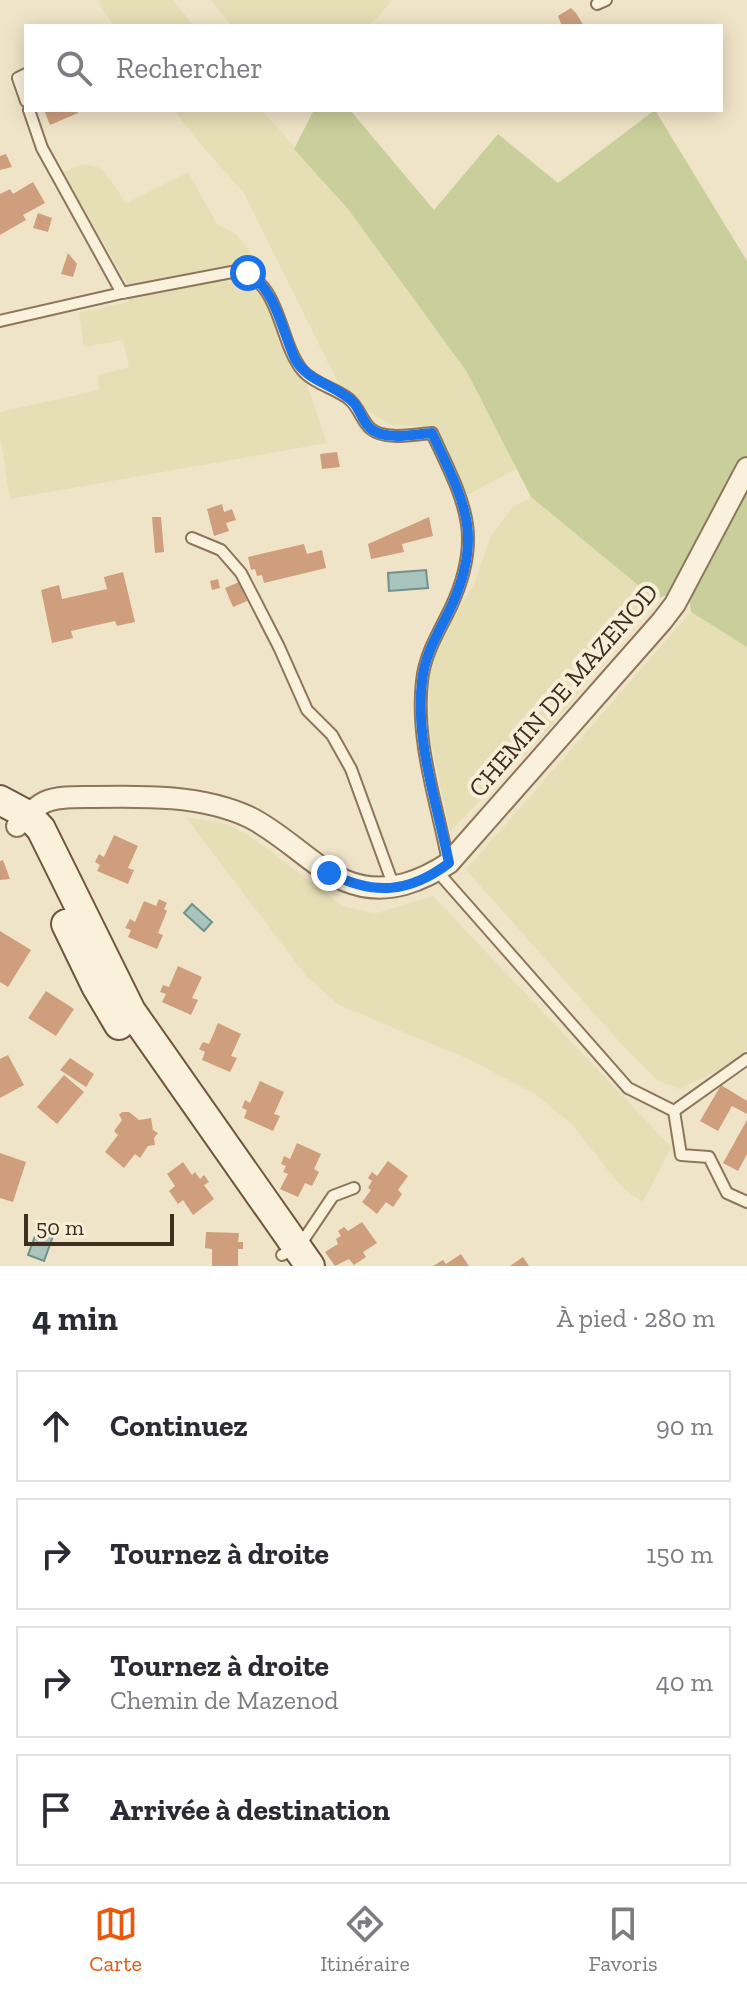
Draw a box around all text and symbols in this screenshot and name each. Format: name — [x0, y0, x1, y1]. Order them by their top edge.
search box — [24, 24, 723, 112]
icon: search — [52, 46, 96, 90]
text: Rechercher — [116, 50, 263, 86]
route start — [230, 255, 266, 291]
street label: CHEMIN DE MAZENOD — [461, 576, 665, 804]
route end — [311, 855, 347, 891]
scale bar — [24, 1210, 174, 1246]
text: 50 m — [36, 1214, 84, 1241]
text: 4 min — [32, 1298, 118, 1339]
text: À pied · 280 m — [557, 1302, 715, 1334]
icon: ahead — [34, 1404, 78, 1448]
text: Continuez — [110, 1408, 248, 1444]
text: 90 m — [656, 1410, 713, 1442]
icon: right — [34, 1532, 78, 1576]
text: Tournez à droite — [110, 1536, 329, 1572]
text: 150 m — [646, 1538, 713, 1570]
text: Tournez à droite — [110, 1648, 329, 1684]
icon: right — [34, 1660, 78, 1704]
text: 40 m — [656, 1666, 713, 1698]
text: Chemin de Mazenod — [110, 1684, 339, 1716]
icon: arrive — [34, 1788, 78, 1832]
text: Arrivée à destination — [110, 1792, 390, 1828]
tab: Carte — [89, 1902, 142, 1977]
tab: Itinéraire — [320, 1902, 410, 1977]
tab: Favoris — [588, 1902, 658, 1977]

